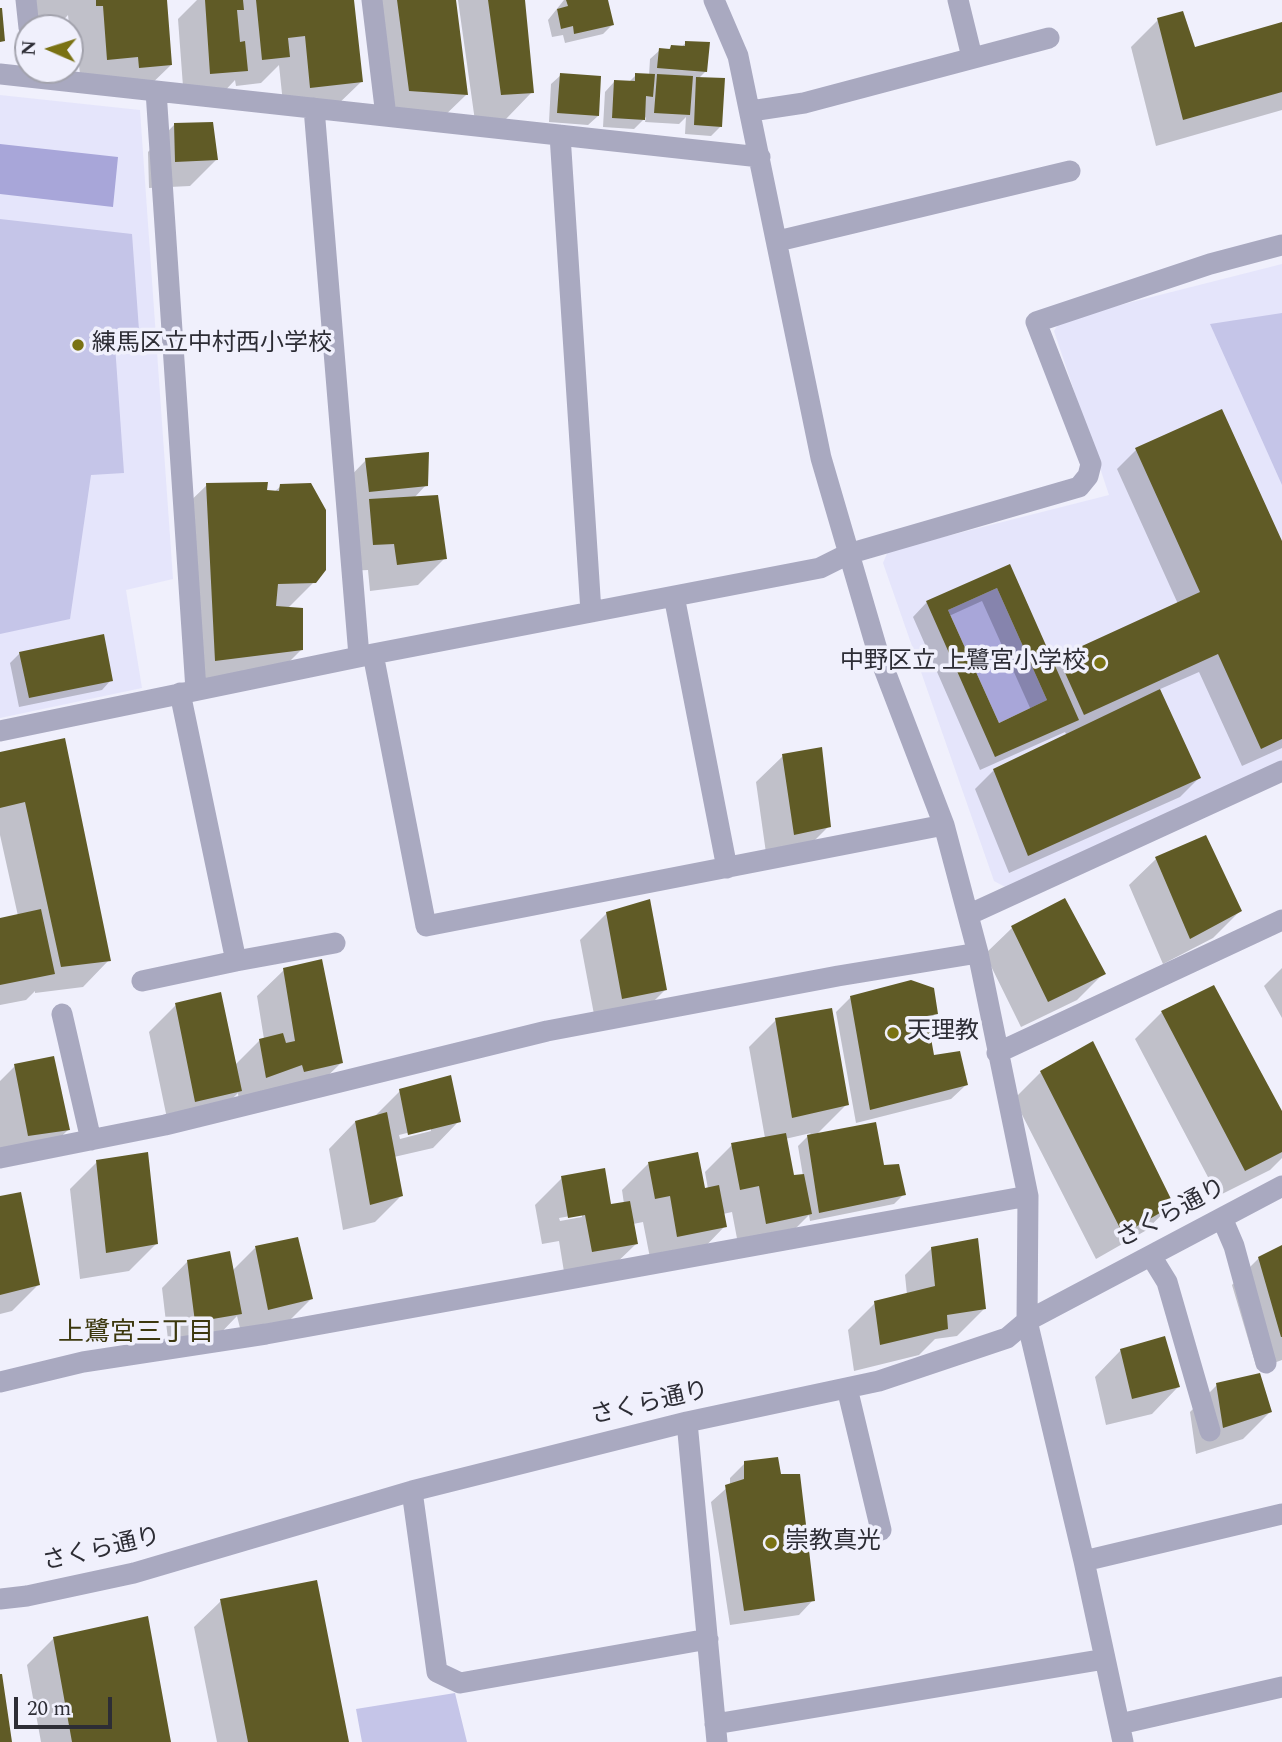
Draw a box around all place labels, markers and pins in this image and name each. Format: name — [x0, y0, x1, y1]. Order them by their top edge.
place label: 練馬区立中村西小学校 — [92, 331, 332, 359]
marker: 練馬区立中村西小学校 — [70, 337, 86, 353]
place label: 中野区立 上鷺宮小学校 — [840, 649, 1086, 677]
marker: 中野区立 上鷺宮小学校 — [1092, 655, 1108, 671]
place label: 天理教 — [907, 1019, 979, 1047]
marker: 天理教 — [885, 1025, 901, 1041]
place label: 崇教真光 — [785, 1529, 881, 1557]
marker: 崇教真光 — [763, 1535, 779, 1551]

